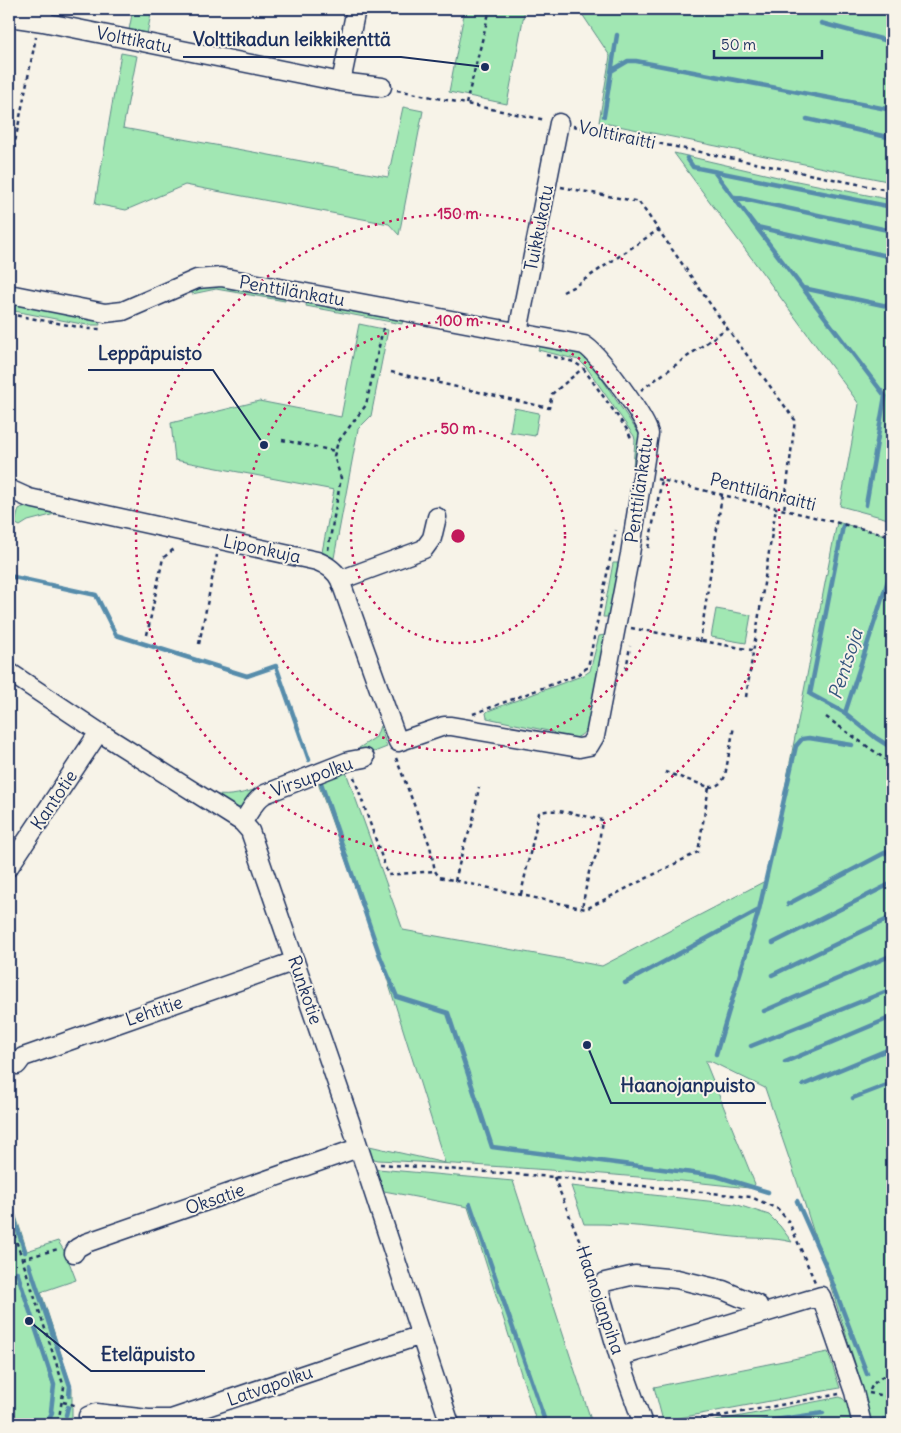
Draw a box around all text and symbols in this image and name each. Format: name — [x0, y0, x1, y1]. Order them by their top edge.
street label: Volttikatu — [94, 21, 174, 58]
callout: Volttikadun leikkikenttä — [183, 23, 401, 57]
text: Volttikadun leikkikenttä — [193, 27, 391, 51]
scale bar — [714, 28, 821, 60]
text: 50 m — [721, 35, 756, 54]
street label: Volttiraitti — [576, 115, 658, 154]
street label: Tuikkukatu — [519, 183, 558, 273]
text: 150 m — [437, 204, 479, 223]
street label: Penttilänkatu — [237, 270, 347, 311]
text: 100 m — [437, 311, 479, 330]
callout: Leppäpuisto — [88, 336, 213, 370]
text: Leppäpuisto — [98, 341, 203, 365]
text: 50 m — [440, 419, 476, 438]
street label: Penttilänkatu — [620, 435, 657, 544]
street label: Penttilänraitti — [708, 467, 819, 516]
centre of rings — [449, 527, 467, 545]
street label: Liponkuja — [221, 529, 303, 568]
water label: Pentsoja — [822, 625, 868, 702]
street label: Virsupolku — [268, 751, 356, 802]
street label: Kantotie — [25, 765, 82, 834]
street label: Runkotie — [283, 952, 328, 1027]
street label: Lehtitie — [122, 990, 186, 1031]
callout: Haanojanpuisto — [611, 1069, 766, 1103]
text: Haanojanpuisto — [621, 1073, 756, 1097]
street label: Oksatie — [182, 1178, 248, 1219]
street label: Haanojanpiha — [571, 1242, 630, 1357]
callout: Eteläpuisto — [91, 1337, 205, 1371]
text: Eteläpuisto — [101, 1342, 196, 1366]
street label: Latvapolku — [224, 1360, 316, 1411]

